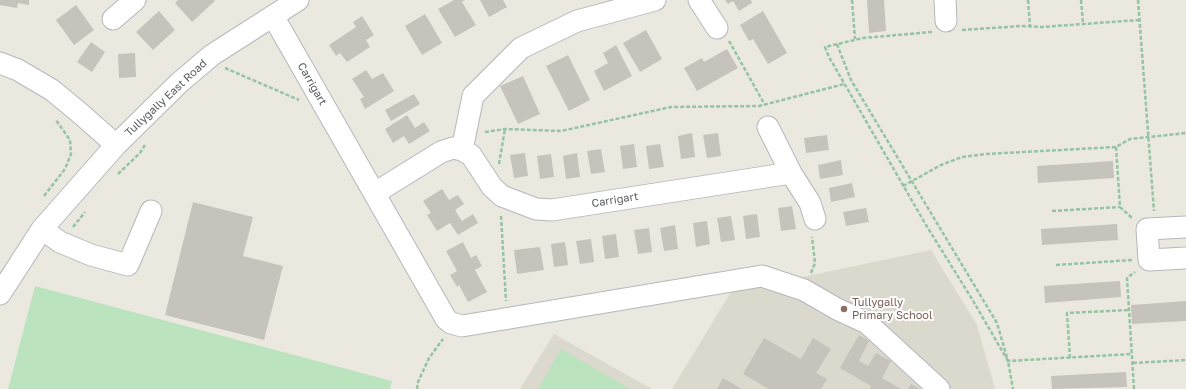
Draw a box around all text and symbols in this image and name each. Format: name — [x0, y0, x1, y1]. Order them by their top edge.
street label: Tullygally East Road — [122, 57, 210, 139]
street label: Carrigart — [295, 60, 329, 108]
street label: Carrigart — [591, 190, 639, 210]
place label: Tullygally Primary School — [852, 296, 932, 322]
marker: Tullygally Primary School — [839, 304, 849, 314]

